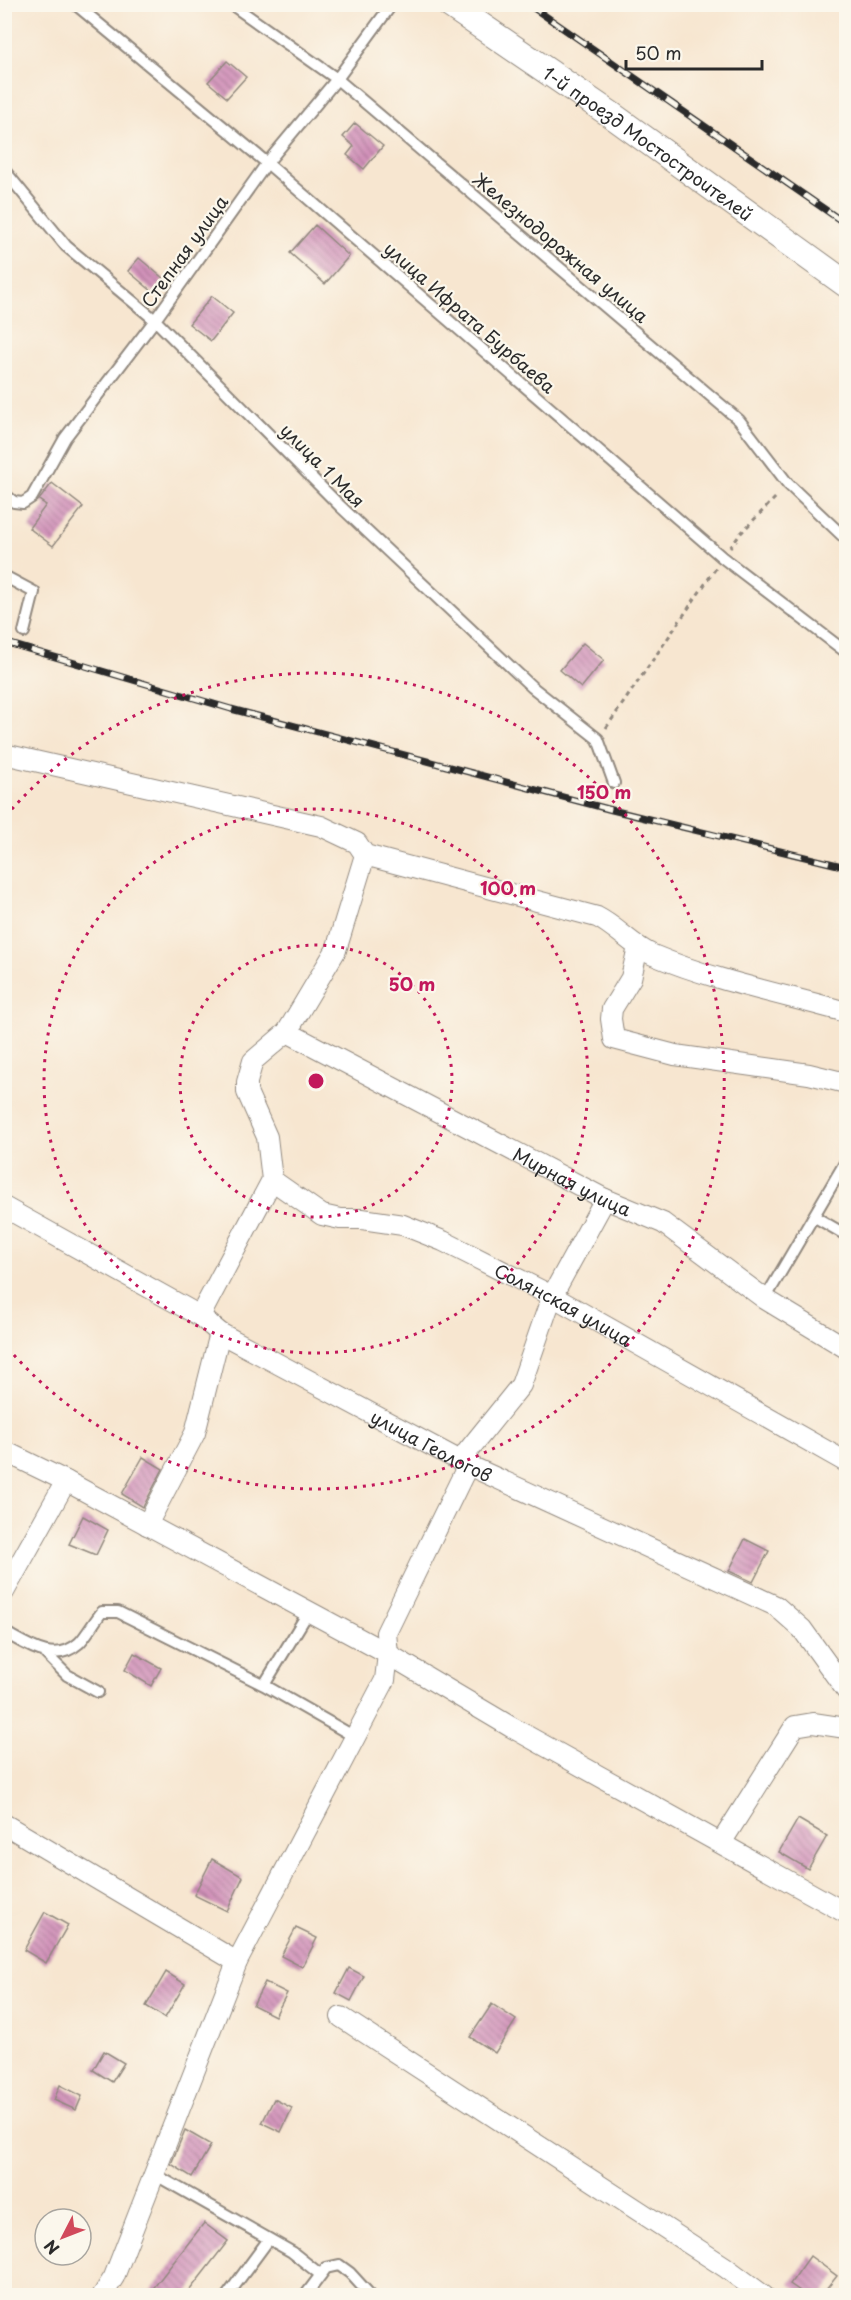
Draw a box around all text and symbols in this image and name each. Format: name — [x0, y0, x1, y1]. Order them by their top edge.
scale bar — [626, 33, 762, 71]
text: 50 m — [635, 39, 682, 66]
street label: 1-й проезд Мостостроителей — [538, 59, 759, 227]
street label: Железнодорожная улица — [467, 165, 655, 329]
street label: Степная улица — [134, 189, 234, 313]
street label: улица Ифрата Бурбаева — [378, 235, 562, 400]
street label: улица 1 Мая — [275, 417, 371, 513]
text: 150 m — [577, 778, 631, 805]
text: 100 m — [480, 874, 536, 901]
text: 50 m — [389, 970, 435, 997]
centre of rings — [306, 1071, 326, 1091]
street label: Мирная улица — [509, 1140, 636, 1222]
street label: Солянская улица — [490, 1256, 638, 1353]
street label: улица Геологов — [366, 1402, 497, 1488]
north arrow — [33, 2207, 93, 2267]
text: N — [38, 2235, 64, 2260]

